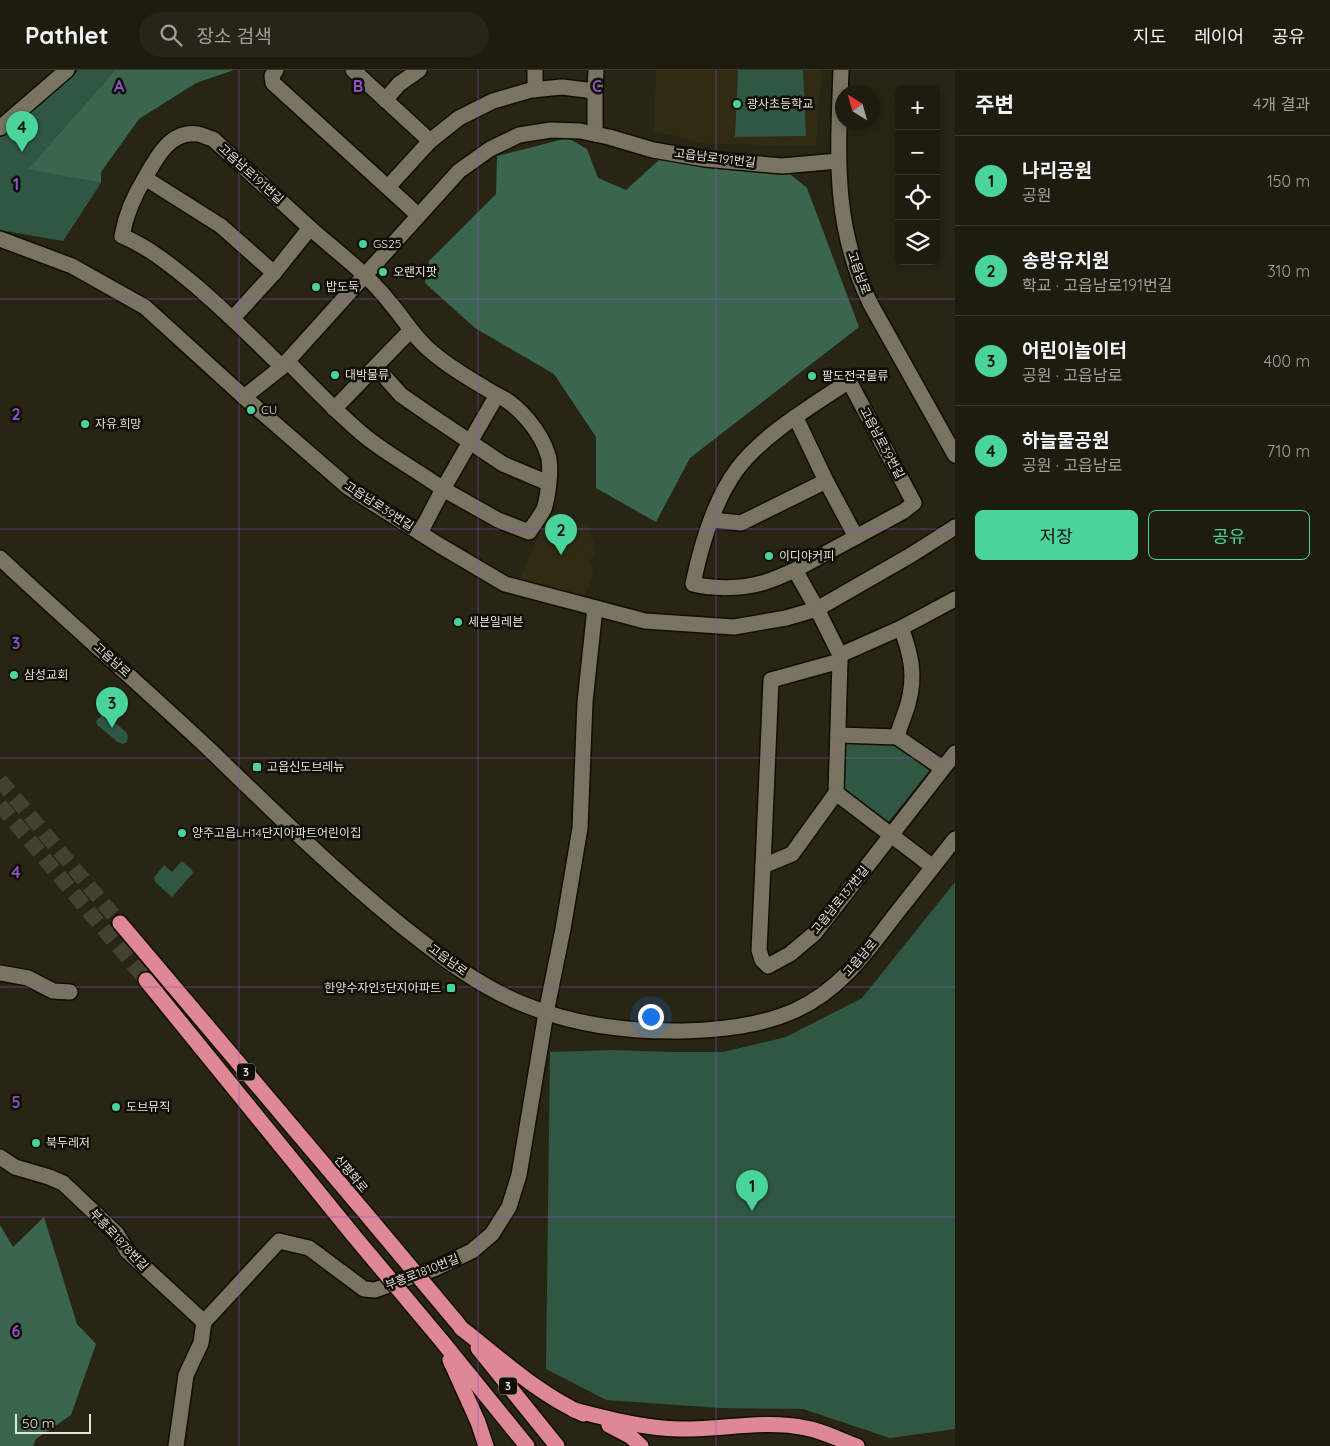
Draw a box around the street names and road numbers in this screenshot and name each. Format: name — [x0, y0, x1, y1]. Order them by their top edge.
street label: 고읍남로191번길 — [216, 141, 287, 207]
street label: 고읍남로191번길 — [673, 145, 757, 170]
street label: 고읍남로 — [845, 250, 874, 296]
street label: 고읍남로39번길 — [857, 404, 908, 481]
street label: 고읍남로39번길 — [342, 478, 417, 533]
street label: 고읍남로 — [91, 639, 134, 680]
street label: 고읍남로137번길 — [808, 863, 872, 937]
street label: 고읍남로 — [839, 936, 880, 979]
street label: 고읍남로 — [426, 941, 471, 979]
road number: 3 — [237, 1064, 255, 1080]
street label: 신평화로 — [331, 1152, 371, 1195]
street label: 부흥로1878번길 — [87, 1206, 152, 1273]
street label: 부흥로1810번길 — [383, 1251, 461, 1292]
road number: 3 — [499, 1378, 517, 1394]

